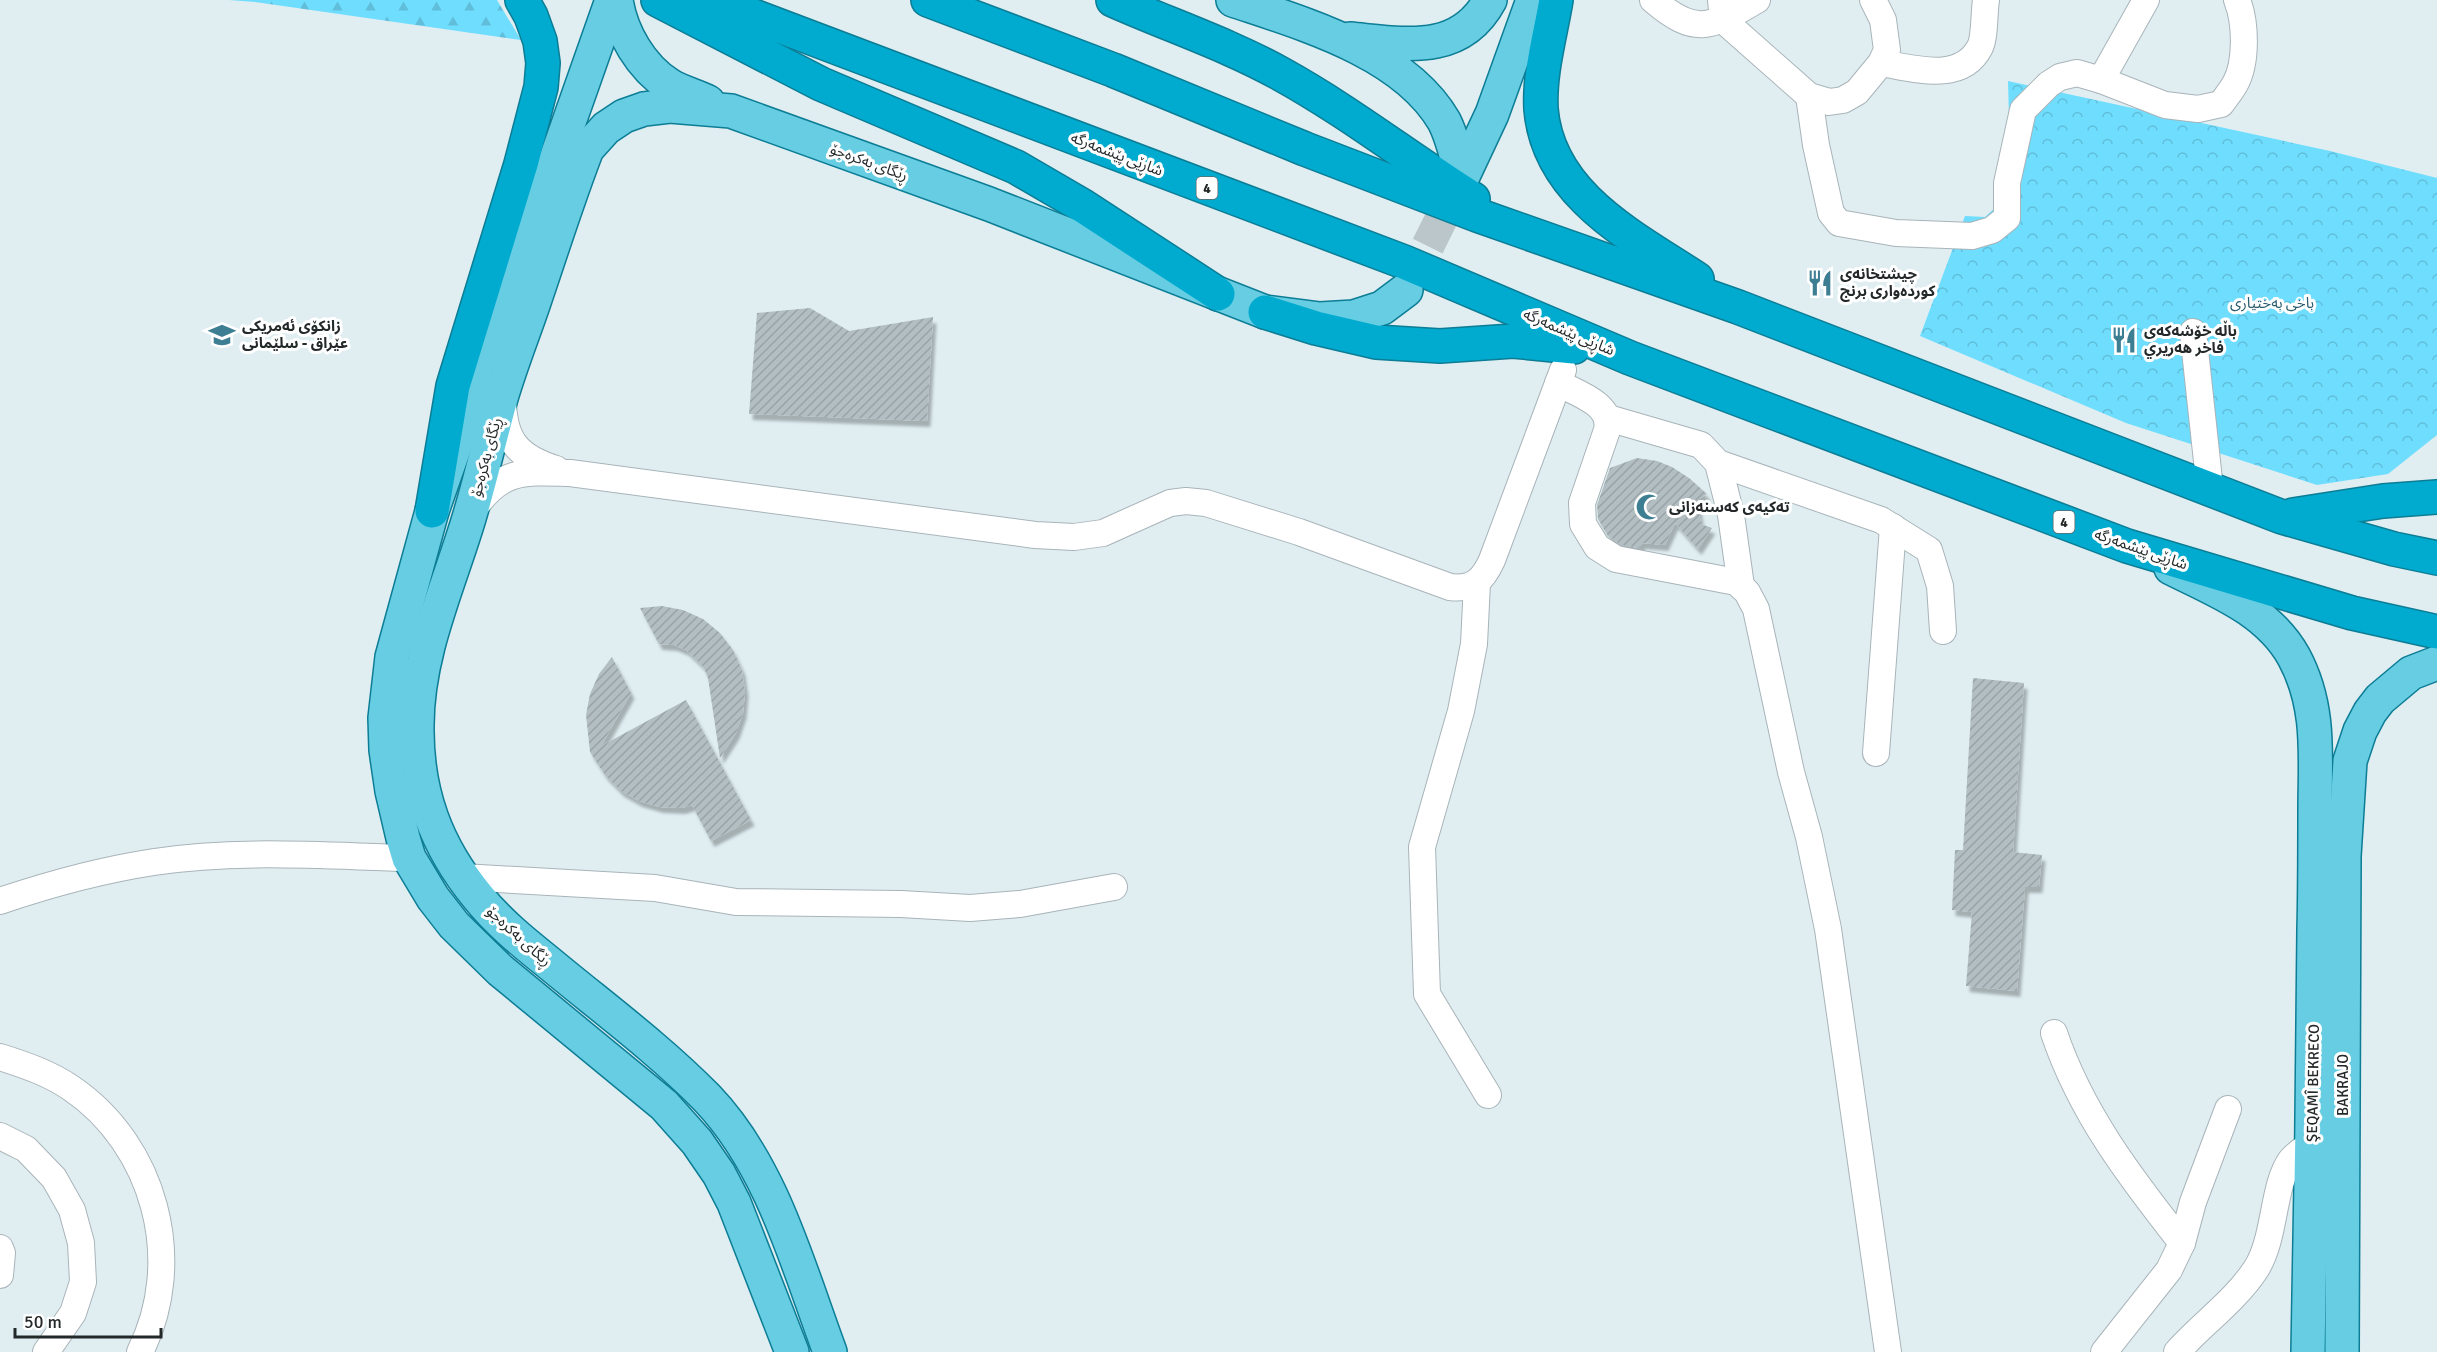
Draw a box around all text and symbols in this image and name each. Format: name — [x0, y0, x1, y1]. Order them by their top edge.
street label: شاڕێی پێشمەرگە — [1067, 128, 1166, 183]
street label: ڕێگای بەکرەجۆ — [827, 140, 910, 187]
road number: 4 — [1196, 177, 1218, 199]
place label: چيشتخانەی کوردەواری برنج — [1840, 265, 1936, 302]
restaurant icon: چيشتخانەی کوردەواری برنج — [1805, 268, 1835, 298]
park label: باخی بەختیاری — [2230, 294, 2314, 312]
street label: شاڕێی پێشمەرگە — [1520, 305, 1617, 362]
place label: زانکۆی ئەمریکی عێراق - سلێمانی — [242, 317, 348, 352]
school or university icon: زانکۆی ئەمریکی عێراق - سلێمانی — [207, 320, 237, 350]
place label: باڵە خۆشەکەی فاخر هەريري — [2144, 320, 2237, 359]
restaurant icon: باڵە خۆشەکەی فاخر هەريري — [2109, 325, 2139, 355]
street label: ڕێگای بەکرەجۆ — [467, 416, 508, 499]
mosque icon: تەکیەی کەسنەزانی — [1634, 492, 1664, 522]
place label: تەکیەی کەسنەزانی — [1669, 498, 1790, 516]
road number: 4 — [2054, 511, 2074, 533]
street label: شاڕێی پێشمەرگە — [2091, 525, 2190, 576]
street label: ڕێگای بەکرەجۆ — [481, 902, 555, 972]
street label: ŞEQAMÎ BEKRECO — [2303, 1024, 2323, 1142]
street label: BAKRAJO — [2334, 1054, 2352, 1116]
scale bar — [15, 1301, 160, 1339]
text: 50 m — [24, 1311, 62, 1333]

